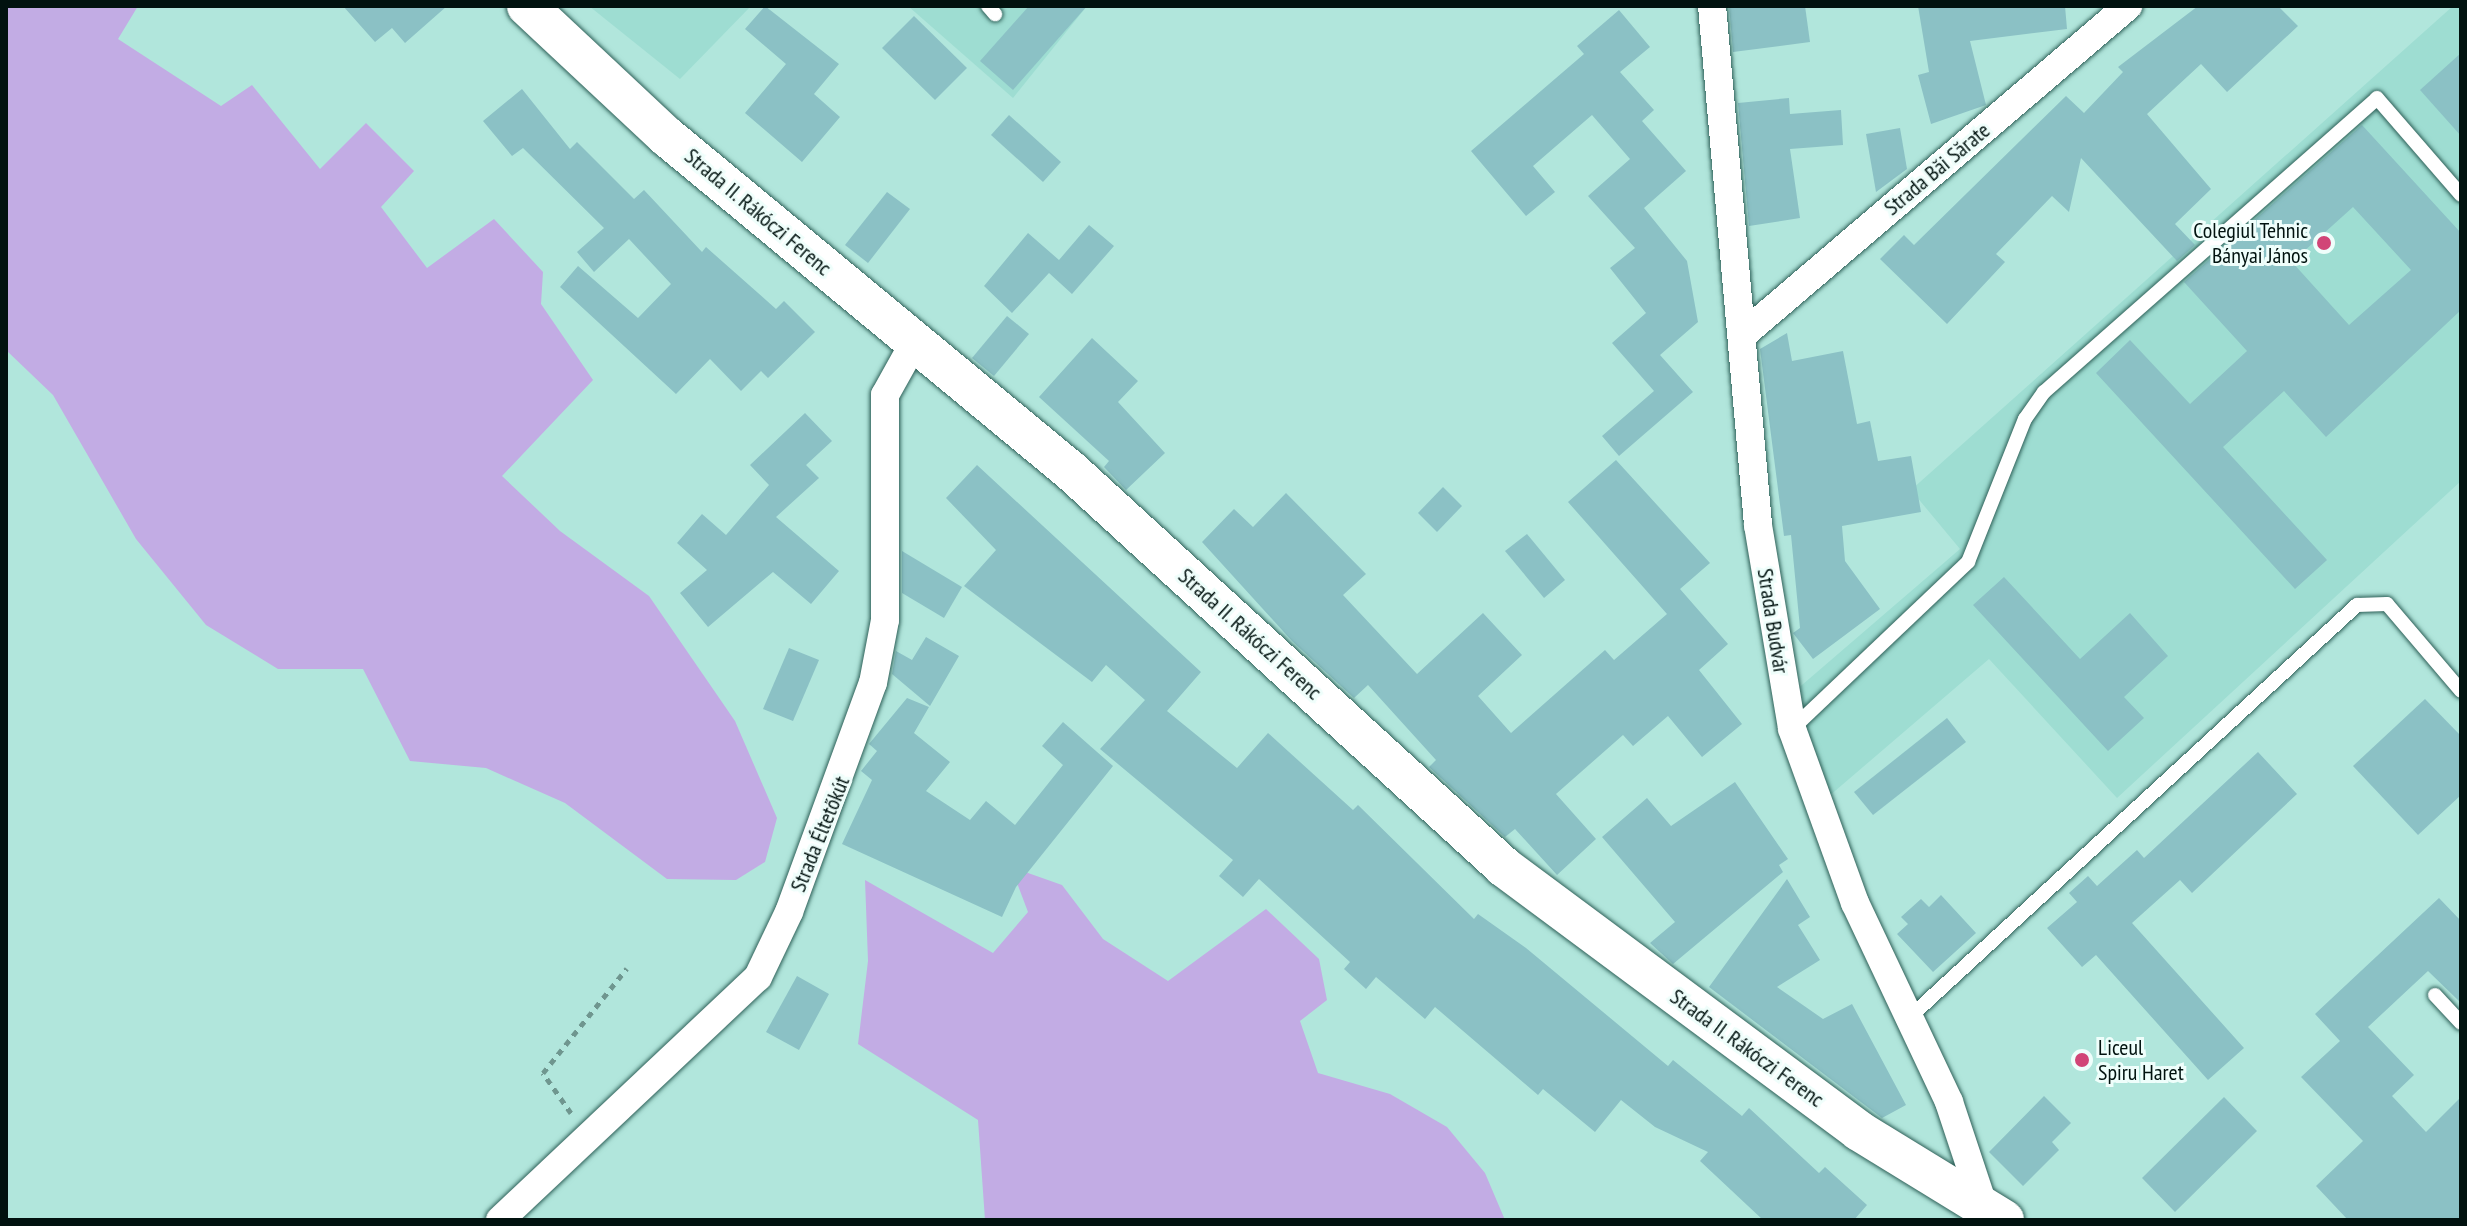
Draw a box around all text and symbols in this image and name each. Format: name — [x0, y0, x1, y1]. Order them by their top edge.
street label: Strada Băi Sărate — [1879, 117, 1995, 221]
street label: Strada II. Rákóczi Ferenc — [679, 142, 837, 282]
place label: Colegiul Tehnic Bányai János — [2193, 217, 2308, 268]
marker: Colegiul Tehnic Bányai János — [2315, 234, 2333, 252]
street label: Strada II. Rákóczi Ferenc — [1172, 562, 1328, 706]
street label: Strada Budvár — [1752, 567, 1794, 675]
street label: Strada Éltetőkút — [785, 772, 855, 896]
street label: Strada II. Rákóczi Ferenc — [1664, 983, 1830, 1113]
place label: Liceul Spiru Haret — [2098, 1034, 2184, 1086]
marker: Liceul Spiru Haret — [2073, 1051, 2091, 1069]

